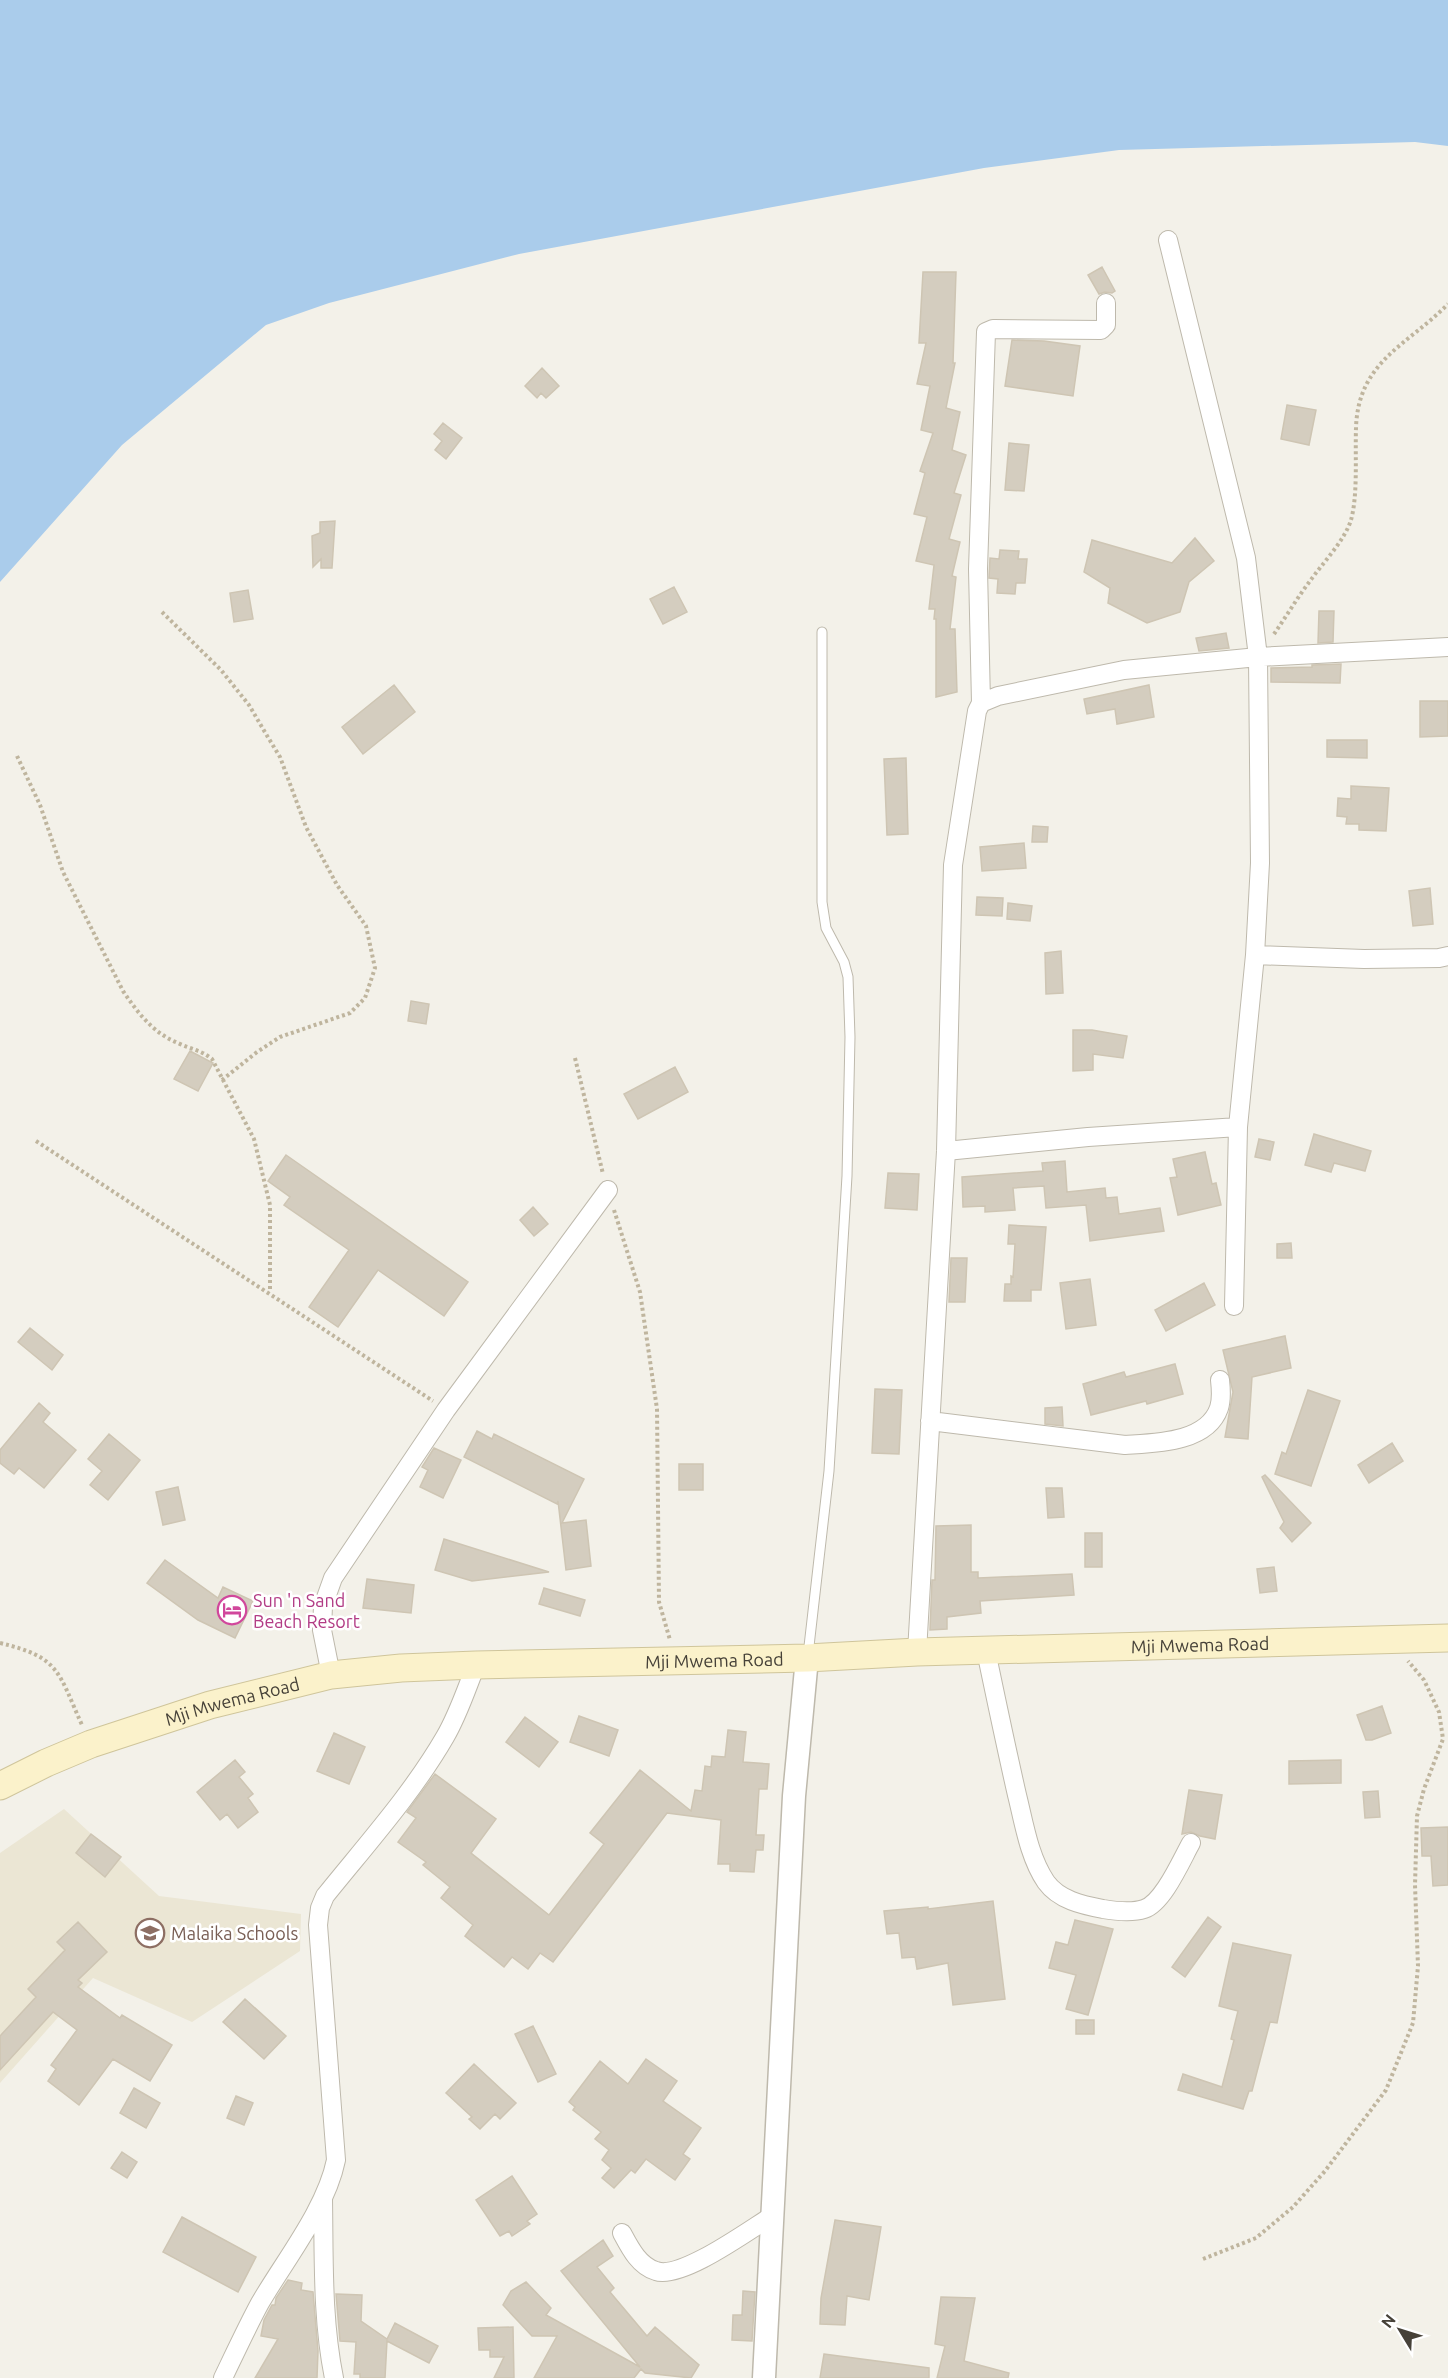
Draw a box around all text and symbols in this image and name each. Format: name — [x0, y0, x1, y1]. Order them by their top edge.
place label: Sun 'n Sand Beach Resort — [253, 1590, 360, 1631]
hotel icon: Sun 'n Sand Beach Resort — [216, 1594, 248, 1626]
street label: Mji Mwema Road — [1131, 1633, 1270, 1656]
street label: Mji Mwema Road — [645, 1648, 784, 1671]
street label: Mji Mwema Road — [162, 1673, 301, 1729]
school or university icon: Malaika Schools — [134, 1917, 166, 1949]
place label: Malaika Schools — [171, 1923, 299, 1943]
north arrow — [1370, 2300, 1430, 2360]
text: N — [1377, 2311, 1399, 2331]

